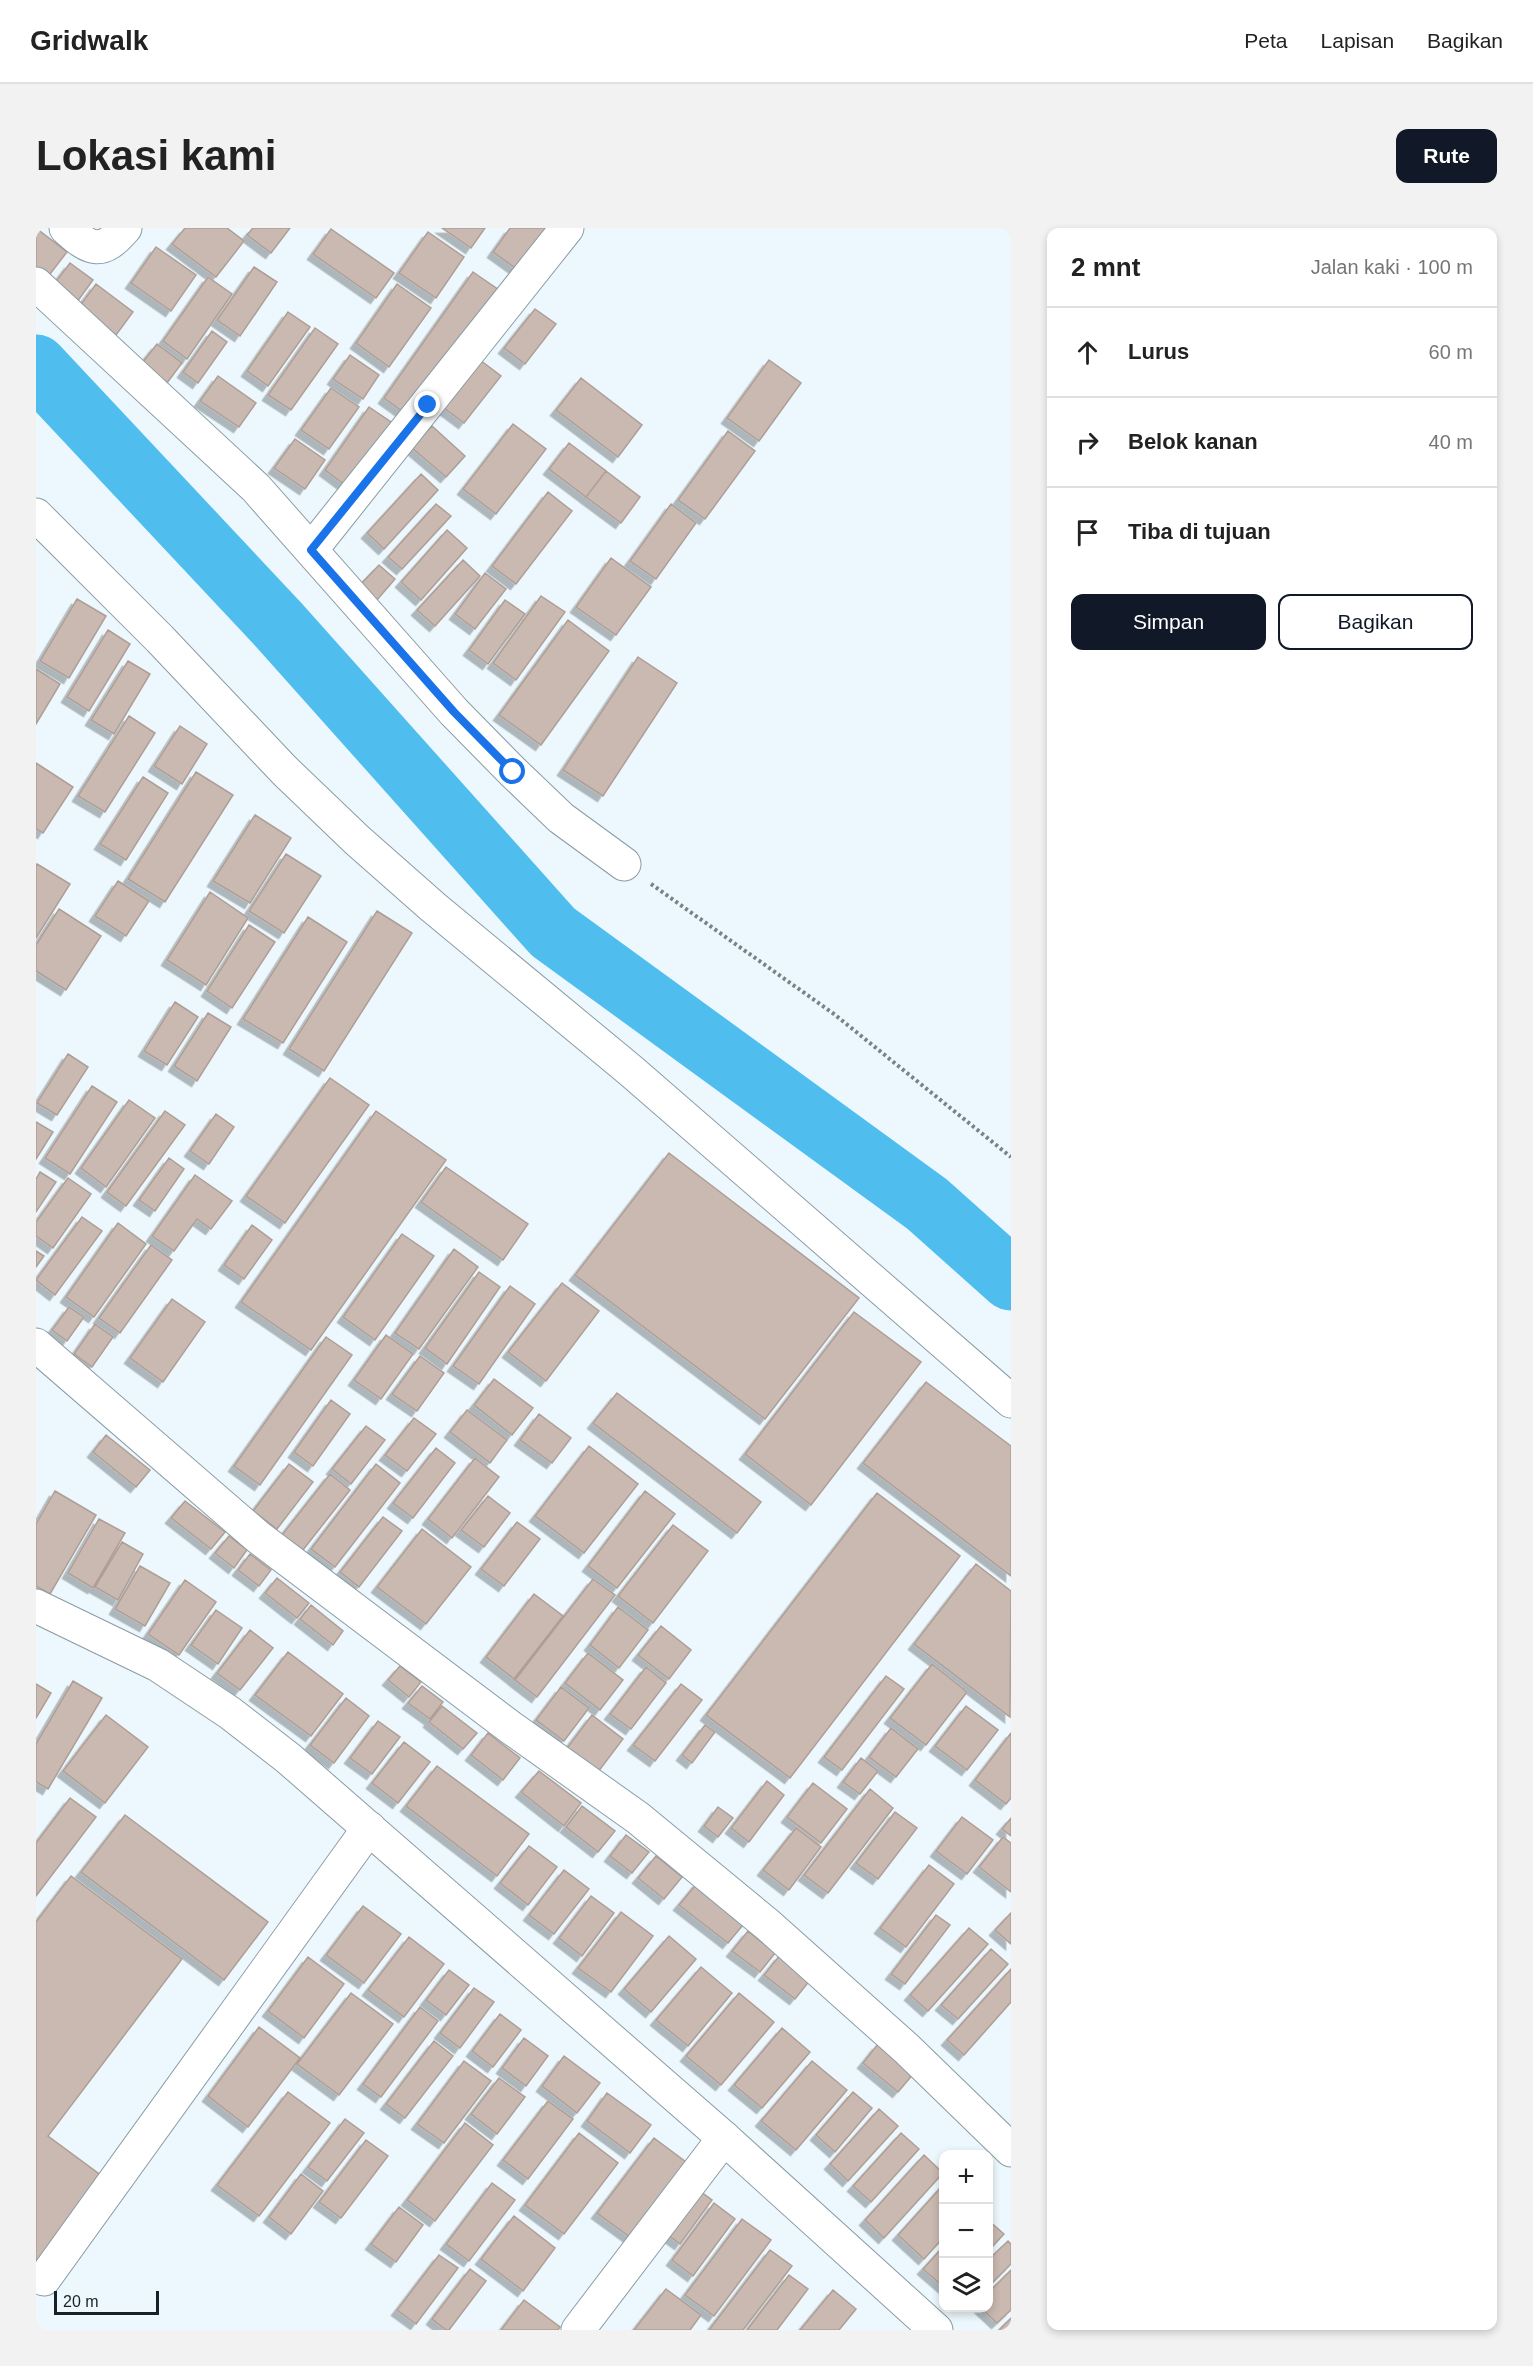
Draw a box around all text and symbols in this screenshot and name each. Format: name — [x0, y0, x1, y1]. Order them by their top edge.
text: Gridwalk — [30, 25, 148, 56]
text: Peta — [1244, 29, 1288, 52]
text: Lapisan — [1321, 29, 1394, 52]
text: Bagikan — [1427, 29, 1503, 52]
button: Rute — [1396, 129, 1497, 183]
text: Lokasi kami — [36, 132, 276, 179]
text: 2 mnt — [1071, 252, 1140, 282]
text: Jalan kaki · 100 m — [1311, 256, 1473, 278]
icon: ahead — [1071, 336, 1104, 369]
text: Lurus — [1128, 339, 1189, 364]
text: 60 m — [1429, 341, 1473, 363]
route end — [414, 391, 440, 417]
icon: right — [1071, 426, 1104, 459]
text: Belok kanan — [1128, 429, 1258, 454]
text: 40 m — [1429, 431, 1473, 453]
icon: arrive — [1071, 516, 1104, 549]
text: Tiba di tujuan — [1128, 519, 1271, 544]
button: Simpan — [1071, 594, 1266, 650]
button: Bagikan — [1278, 594, 1473, 650]
route start — [499, 758, 525, 784]
map controls — [939, 2150, 993, 2312]
button: + — [939, 2150, 993, 2204]
button: − — [939, 2204, 993, 2258]
button: layers — [939, 2258, 993, 2312]
scale bar — [54, 2288, 159, 2316]
text: 20 m — [63, 2293, 99, 2310]

